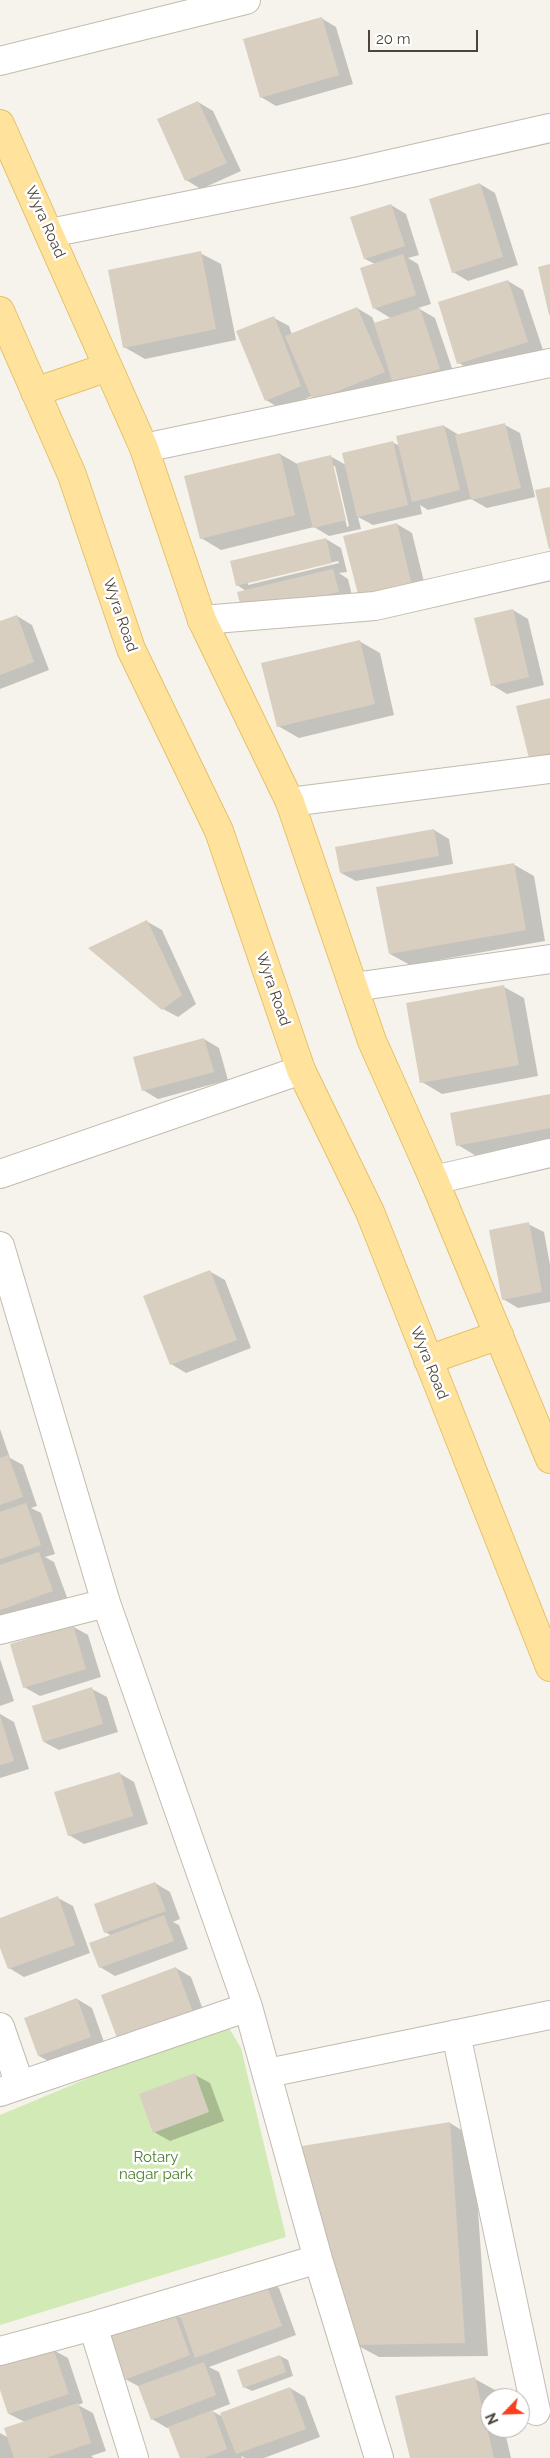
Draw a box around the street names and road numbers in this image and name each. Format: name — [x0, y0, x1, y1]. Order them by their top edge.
street label: Wyra Road — [21, 183, 69, 261]
street label: Wyra Road — [99, 576, 141, 654]
street label: Wyra Road — [252, 950, 294, 1028]
street label: Wyra Road — [406, 1324, 452, 1402]

